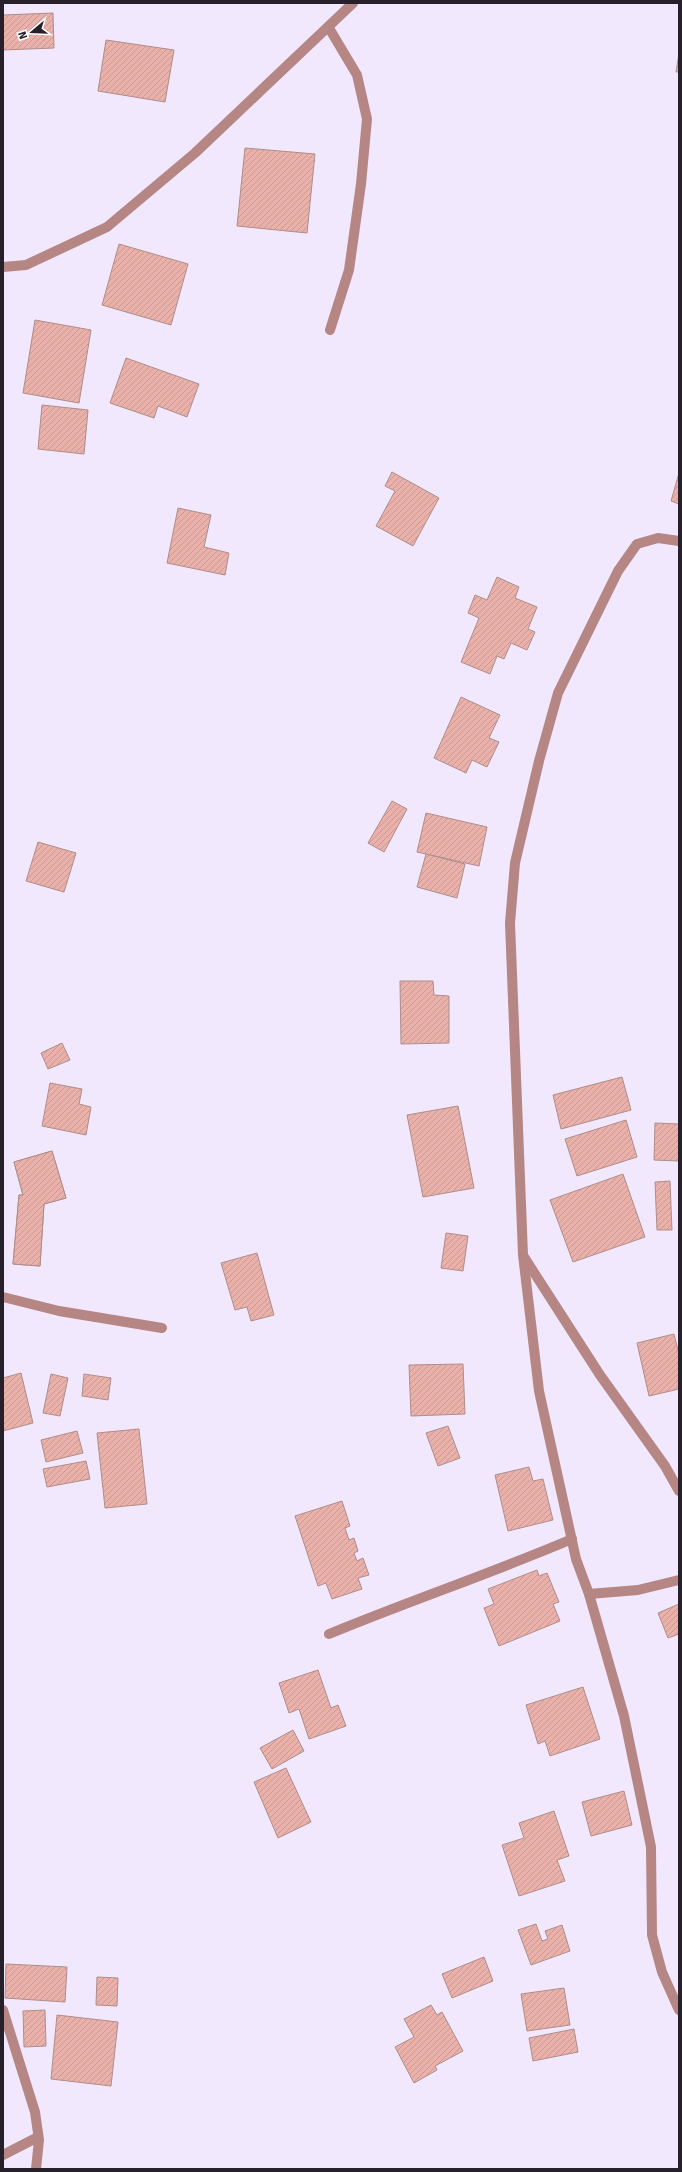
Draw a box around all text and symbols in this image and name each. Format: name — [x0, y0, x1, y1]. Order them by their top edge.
north arrow — [12, 12, 52, 52]
text: N — [16, 30, 30, 41]

